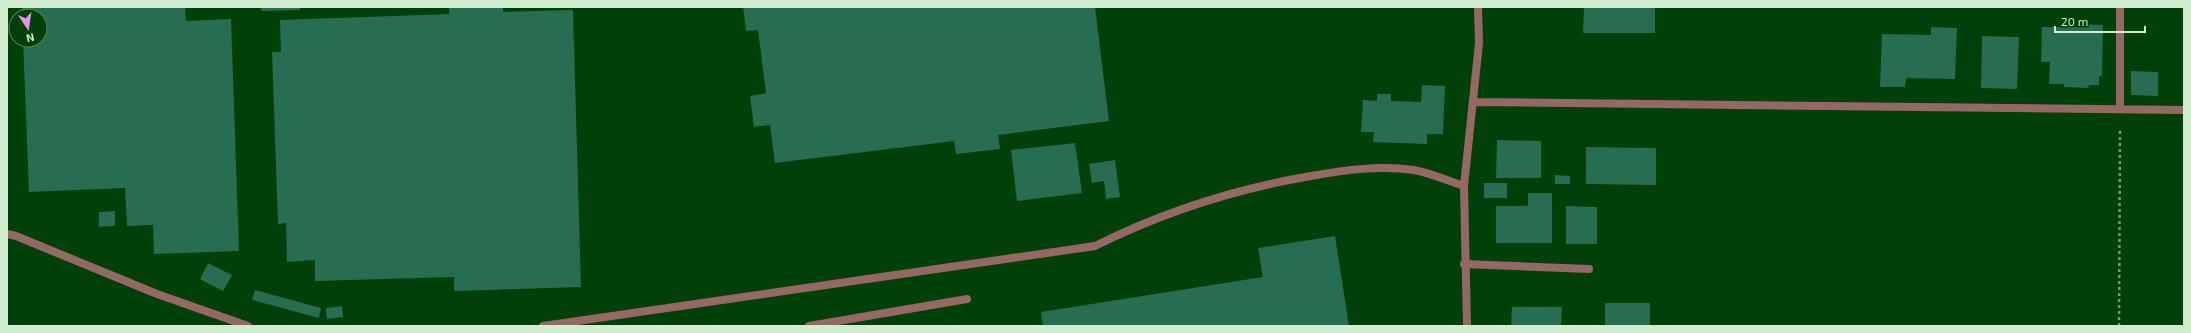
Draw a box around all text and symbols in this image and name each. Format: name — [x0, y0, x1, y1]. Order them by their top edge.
north arrow — [8, 8, 48, 48]
scale bar — [2055, 8, 2145, 34]
text: 20 m — [2061, 14, 2088, 28]
text: N — [25, 31, 36, 45]

